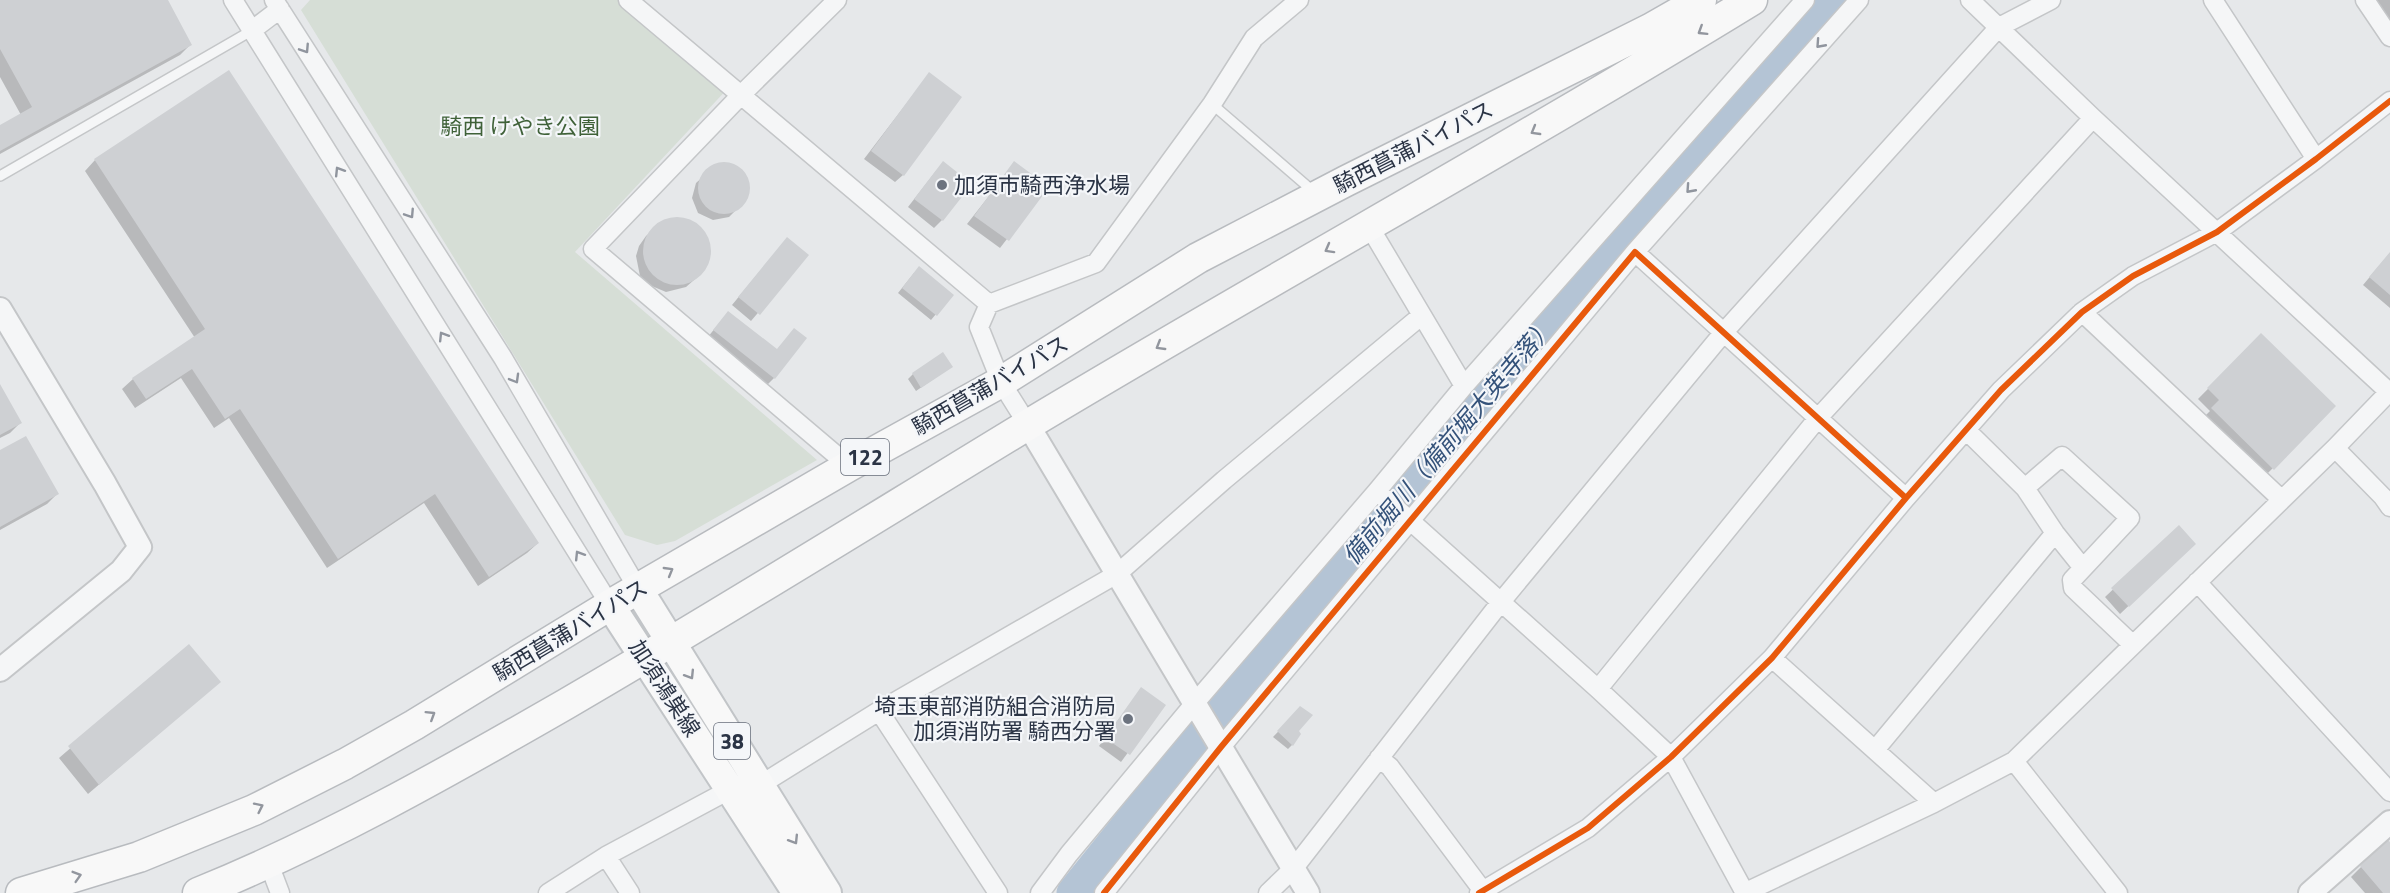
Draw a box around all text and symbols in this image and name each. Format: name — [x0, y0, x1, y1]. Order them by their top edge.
one-way arrow — [1698, 23, 1708, 35]
one-way arrow — [1816, 37, 1827, 47]
one-way arrow — [298, 43, 309, 54]
street label: 騎西菖蒲バイパス — [1327, 92, 1499, 202]
park label: 騎西 けやき公園 — [441, 109, 599, 143]
one-way arrow — [1531, 124, 1541, 135]
one-way arrow — [335, 167, 347, 177]
place label: 加須市騎西浄水場 — [954, 168, 1130, 202]
marker: 加須市騎西浄水場 — [935, 178, 949, 192]
one-way arrow — [1686, 182, 1697, 193]
one-way arrow — [403, 208, 415, 218]
one-way arrow — [1325, 242, 1335, 253]
water label: 備前堀川（備前堀大英寺落） — [1334, 310, 1562, 572]
street label: 騎西菖蒲バイパス — [905, 326, 1075, 444]
one-way arrow — [439, 332, 450, 343]
one-way arrow — [1156, 338, 1166, 350]
one-way arrow — [507, 373, 519, 383]
road number: 122 — [841, 439, 889, 475]
one-way arrow — [575, 551, 587, 561]
one-way arrow — [663, 566, 674, 578]
street label: 騎西菖蒲バイパス — [486, 570, 654, 690]
street label: 加須鴻巣線 — [621, 633, 709, 743]
one-way arrow — [683, 668, 694, 679]
place label: 埼玉東部消防組合消防局 加須消防署 騎西分署 — [874, 689, 1116, 748]
one-way arrow — [425, 711, 435, 723]
marker: 埼玉東部消防組合消防局 加須消防署 騎西分署 — [1121, 712, 1135, 726]
road number: 38 — [714, 723, 750, 759]
one-way arrow — [252, 802, 263, 814]
one-way arrow — [787, 834, 799, 844]
one-way arrow — [71, 871, 82, 883]

